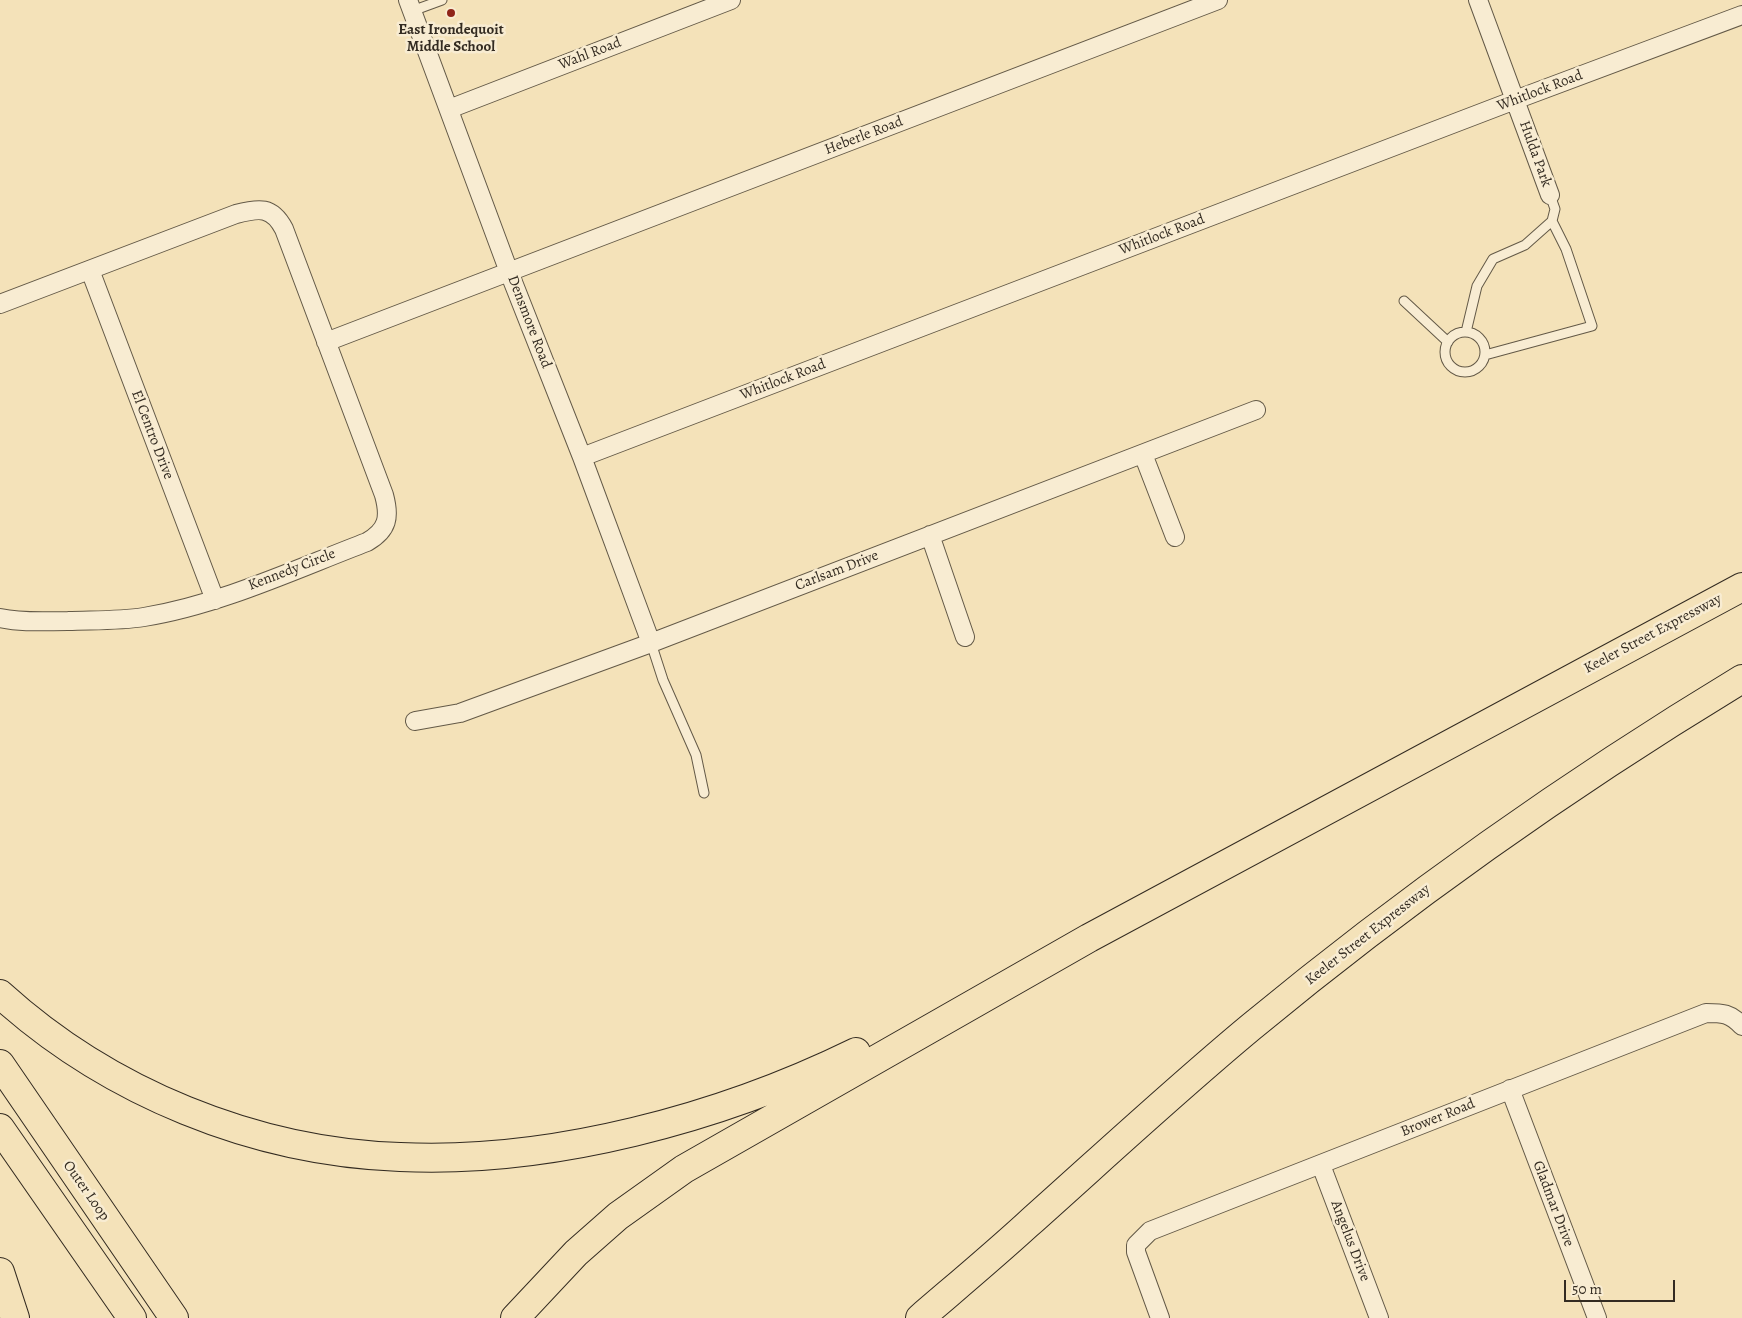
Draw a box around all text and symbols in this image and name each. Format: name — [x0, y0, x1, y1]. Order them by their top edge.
marker: East Irondequoit Middle School — [445, 7, 457, 19]
place label: East Irondequoit Middle School — [398, 21, 504, 56]
street label: Wahl Road — [556, 34, 624, 74]
street label: Whitlock Road — [1495, 66, 1585, 116]
street label: Heberle Road — [822, 113, 906, 159]
street label: Hulda Park — [1515, 118, 1555, 190]
street label: Whitlock Road — [1117, 210, 1207, 260]
street label: Densmore Road — [503, 273, 555, 371]
street label: Whitlock Road — [738, 355, 828, 405]
street label: El Centro Drive — [127, 388, 177, 482]
street label: Kennedy Circle — [246, 545, 338, 595]
street label: Carlsam Drive — [793, 547, 881, 595]
street label: Keeler Street Expressway — [1581, 590, 1725, 678]
street label: Keeler Street Expressway — [1302, 881, 1434, 989]
street label: Brower Road — [1398, 1095, 1478, 1141]
street label: Outer Loop — [59, 1157, 113, 1225]
street label: Gladmar Drive — [1528, 1159, 1578, 1249]
street label: Angelus Drive — [1326, 1198, 1374, 1284]
scale bar — [1567, 1270, 1678, 1302]
text: 50 m — [1572, 1279, 1602, 1299]

